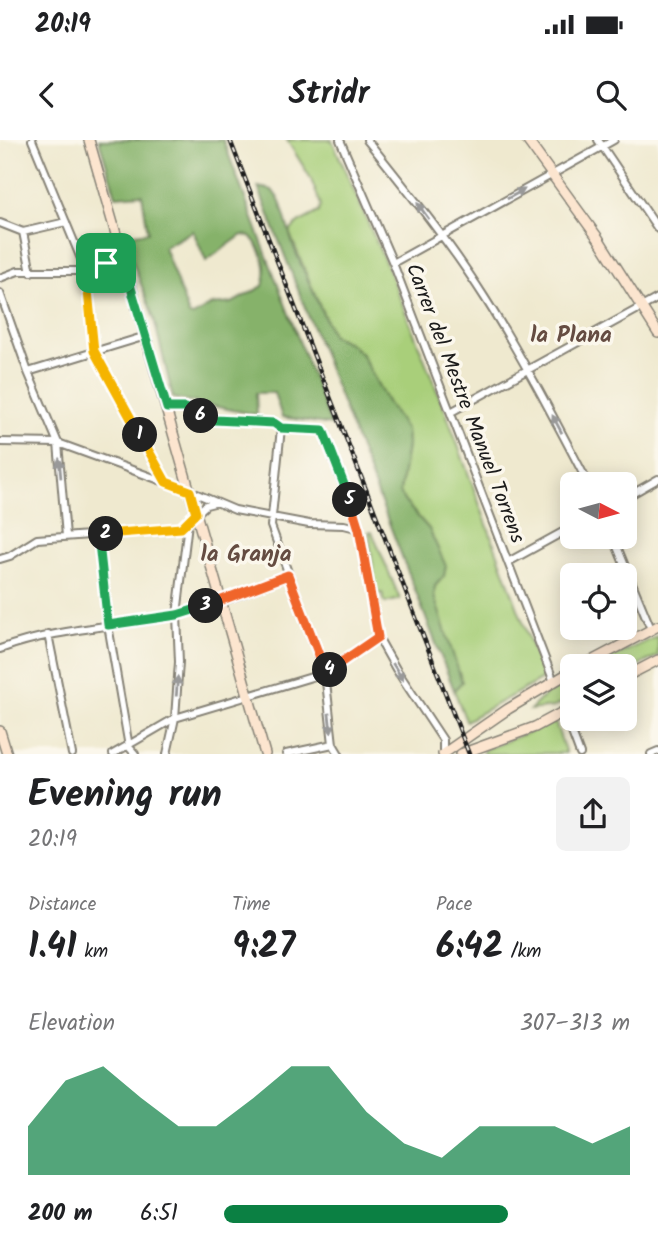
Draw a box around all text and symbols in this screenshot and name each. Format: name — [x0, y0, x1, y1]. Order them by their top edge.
text: 20:19 — [35, 4, 91, 46]
text: Stridr — [289, 69, 369, 120]
icon: back — [28, 76, 66, 114]
icon: search — [592, 76, 630, 114]
one-way arrow — [506, 188, 526, 200]
one-way arrow — [416, 202, 430, 220]
pin — [76, 233, 136, 293]
icon: arrive — [87, 244, 125, 282]
street label: Carrer del Mestre Manuel Torrens — [396, 259, 533, 548]
district label: la Plana — [530, 318, 612, 354]
pin: 6 — [184, 398, 218, 434]
text: 6 — [195, 400, 206, 430]
one-way arrow — [551, 415, 563, 434]
pin: 1 — [122, 418, 158, 452]
text: 1 — [137, 419, 142, 449]
one-way arrow — [54, 457, 65, 479]
north arrow — [560, 472, 637, 550]
map controls — [560, 472, 637, 731]
pin: 5 — [332, 482, 368, 518]
text: 5 — [345, 484, 354, 514]
pin: 2 — [88, 516, 124, 552]
text: 2 — [100, 518, 111, 548]
district label: la Granja — [201, 537, 292, 573]
button: locate — [560, 563, 637, 640]
pin: 3 — [188, 588, 224, 624]
text: 3 — [200, 590, 211, 620]
pin: 4 — [312, 652, 348, 688]
text: 4 — [324, 654, 335, 684]
button: layers — [560, 654, 637, 731]
one-way arrow — [391, 662, 404, 681]
one-way arrow — [172, 675, 183, 697]
one-way arrow — [325, 712, 336, 734]
text: Evening run — [28, 766, 222, 826]
button: share — [556, 777, 630, 851]
text: 20:19 — [28, 822, 77, 858]
text: Distance — [28, 890, 96, 920]
text: Time — [232, 890, 270, 920]
text: Pace — [436, 890, 472, 920]
text: 1.41 — [28, 920, 77, 976]
text: 9:27 — [232, 920, 295, 976]
text: 6:42 — [436, 920, 503, 976]
text: km — [77, 937, 108, 967]
text: /km — [503, 937, 541, 967]
text: Elevation — [28, 1006, 115, 1042]
text: 307–313 m — [520, 1006, 630, 1042]
text: 200 m — [28, 1196, 93, 1232]
text: 6:51 — [140, 1196, 178, 1232]

